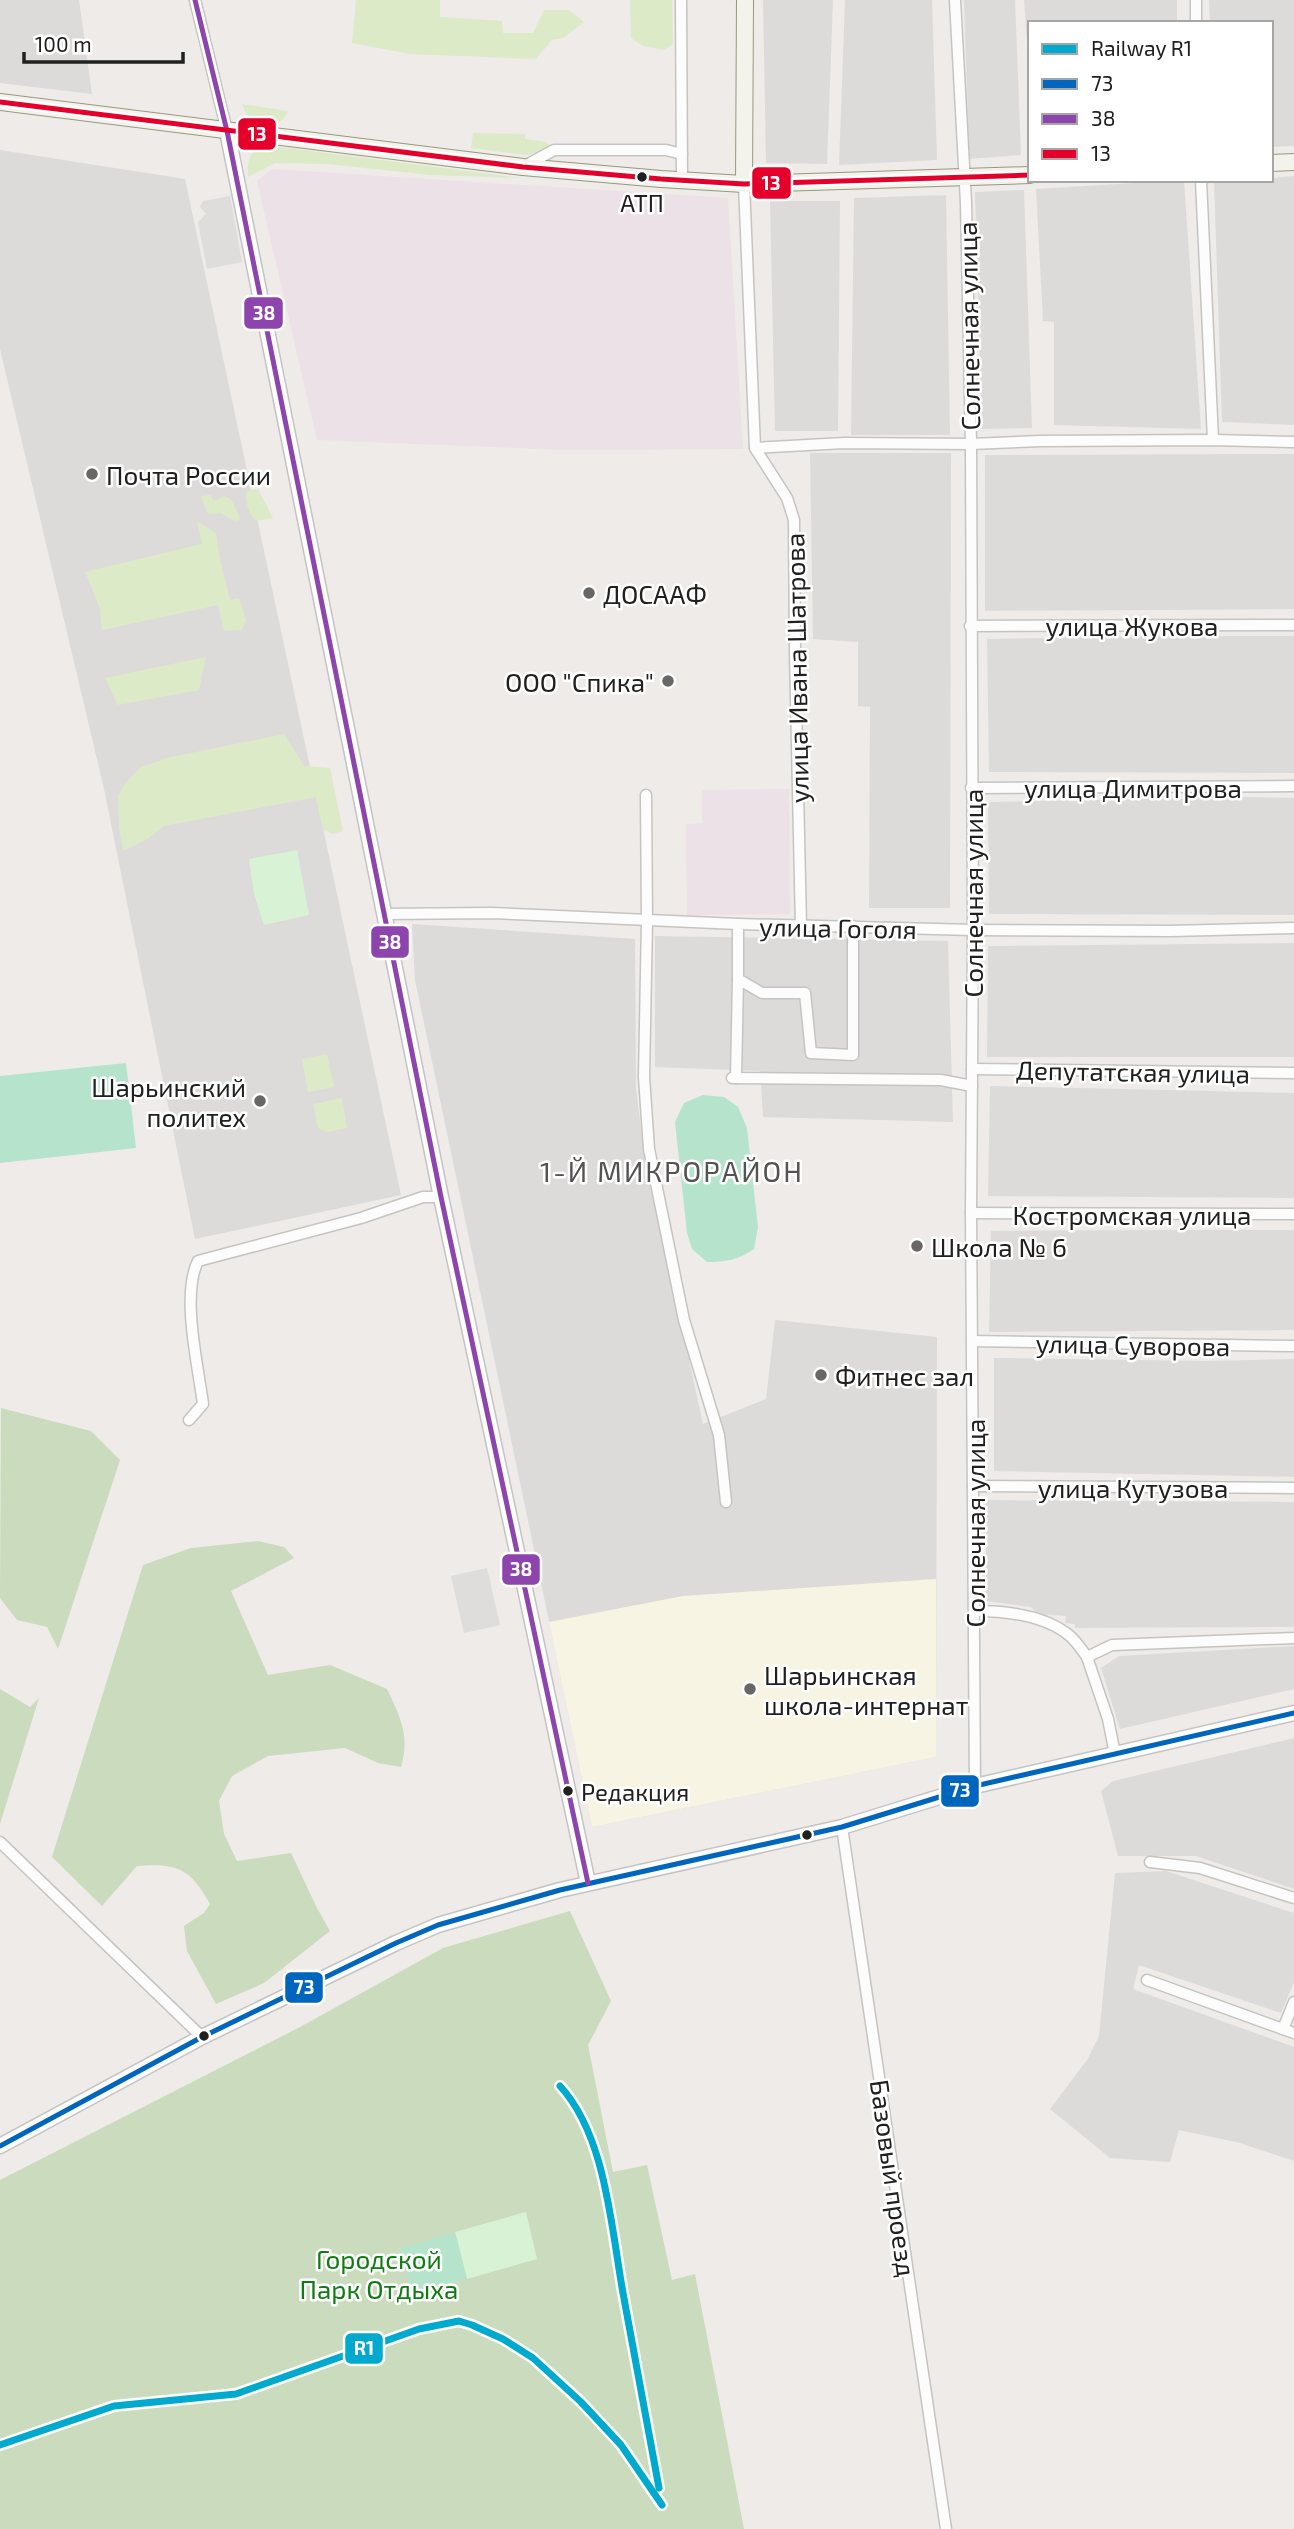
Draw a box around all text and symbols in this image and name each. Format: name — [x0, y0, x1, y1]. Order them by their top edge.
scale bar — [24, 21, 184, 65]
legend — [1028, 21, 1273, 182]
text: 100 m — [35, 31, 92, 56]
text: Railway R1 — [1091, 35, 1192, 60]
text: 73 — [1091, 70, 1113, 95]
text: 38 — [1091, 105, 1115, 130]
line badge: 13 — [237, 117, 277, 151]
text: 13 — [248, 122, 266, 145]
text: 13 — [1091, 140, 1111, 165]
line badge: 13 — [751, 166, 792, 200]
marker: АТП — [635, 170, 649, 184]
text: 13 — [762, 171, 780, 194]
place label: АТП — [620, 188, 664, 217]
street label: Солнечная улица — [951, 221, 986, 431]
line badge: 38 — [243, 296, 284, 330]
text: 38 — [253, 301, 275, 324]
place label: Почта России — [106, 459, 271, 490]
marker: Почта России — [84, 466, 100, 482]
street label: улица Ивана Шатрова — [778, 533, 815, 803]
place label: ДОСААФ — [603, 578, 707, 609]
marker: ДОСААФ — [581, 585, 597, 601]
street label: улица Жукова — [1046, 610, 1218, 642]
place label: ООО "Спика" — [505, 666, 654, 697]
marker: ООО "Спика" — [660, 673, 676, 689]
street label: улица Димитрова — [1024, 772, 1242, 804]
street label: Солнечная улица — [957, 789, 989, 997]
street label: улица Гоголя — [759, 910, 917, 945]
line badge: 38 — [370, 925, 410, 959]
text: 38 — [379, 930, 401, 953]
street label: Депутатская улица — [1016, 1053, 1250, 1090]
place label: Шарьинский политех — [91, 1071, 246, 1132]
marker: Шарьинский политех — [252, 1093, 268, 1109]
district label: 1-Й МИКРОРАЙОН — [540, 1154, 804, 1188]
street label: Костромская улица — [1013, 1199, 1251, 1231]
place label: Школа № 6 — [931, 1231, 1067, 1262]
marker: Школа № 6 — [909, 1238, 925, 1254]
street label: улица Суворова — [1035, 1327, 1231, 1362]
place label: Фитнес зал — [835, 1360, 974, 1391]
marker: Фитнес зал — [813, 1367, 829, 1383]
street label: Солнечная улица — [959, 1419, 991, 1627]
street label: улица Кутузова — [1038, 1472, 1228, 1504]
line badge: 38 — [501, 1553, 541, 1586]
text: 38 — [510, 1557, 532, 1580]
place label: Шарьинская школа-интернат — [764, 1659, 969, 1720]
marker: Шарьинская школа-интернат — [742, 1681, 758, 1697]
line badge: 73 — [940, 1774, 980, 1808]
place label: Редакция — [581, 1777, 689, 1806]
text: 73 — [950, 1778, 970, 1801]
marker: Редакция — [561, 1784, 575, 1798]
unlabelled marker — [800, 1828, 814, 1842]
line badge: 73 — [284, 1971, 324, 2004]
text: 73 — [294, 1975, 314, 1998]
unlabelled marker — [197, 2029, 211, 2043]
street label: Базовый проезд — [865, 2077, 923, 2279]
park label: Городской Парк Отдыха — [300, 2243, 458, 2304]
line badge: R1 — [344, 2332, 384, 2365]
text: R1 — [354, 2336, 374, 2359]

